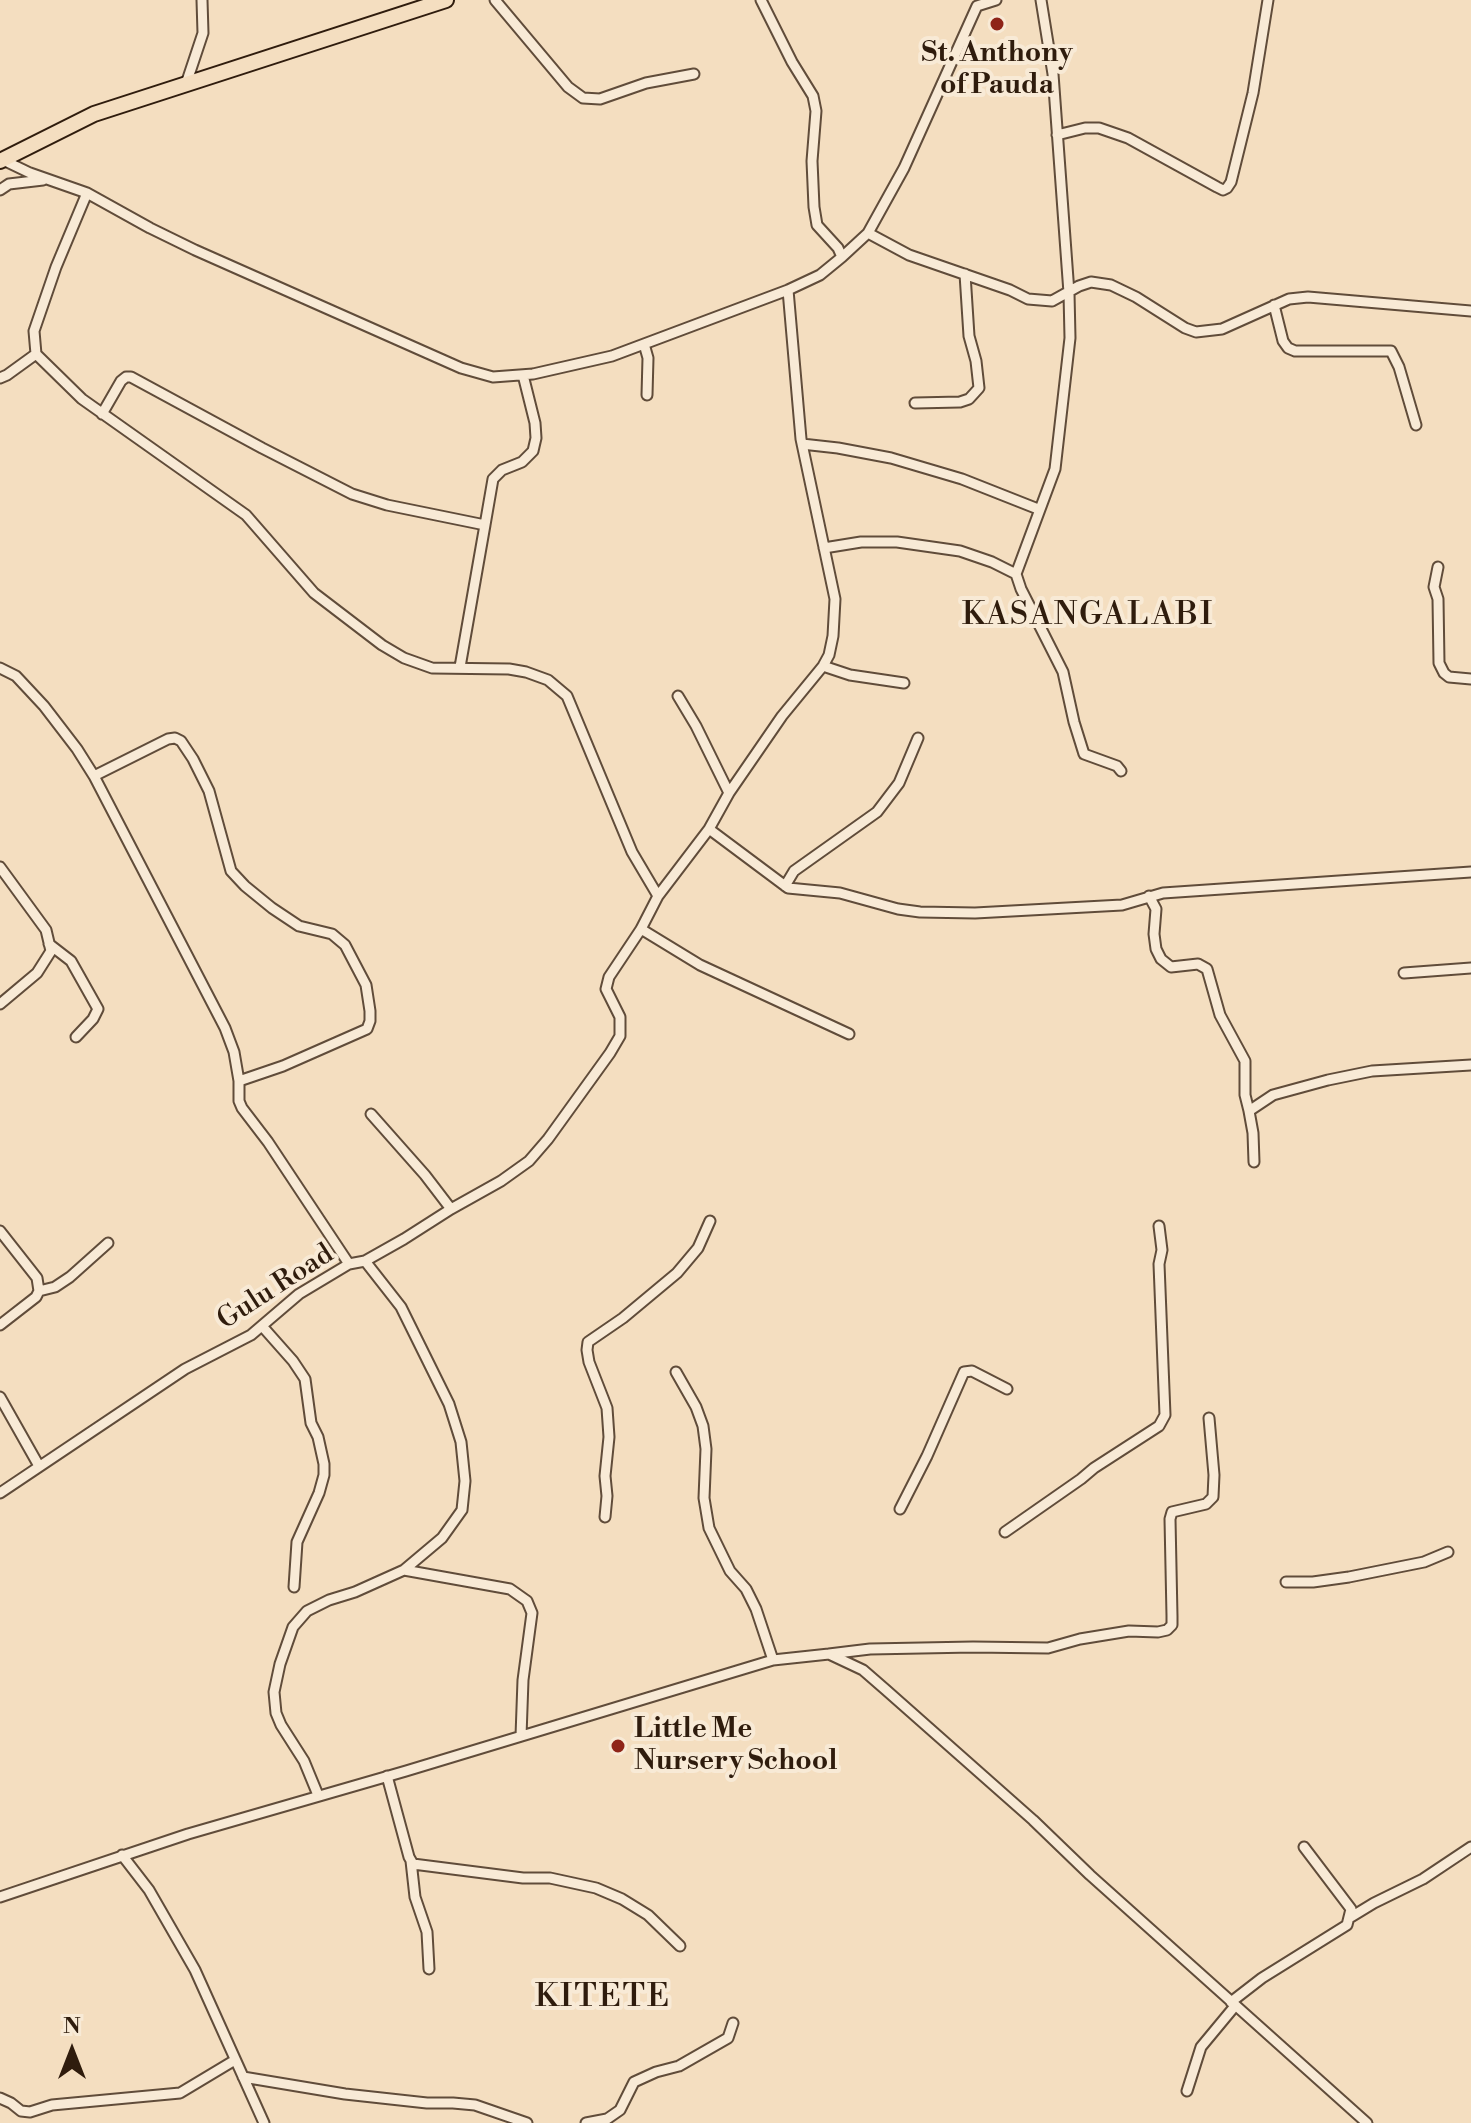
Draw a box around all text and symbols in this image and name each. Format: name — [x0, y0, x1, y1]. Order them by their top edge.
marker: St. Anthony of Pauda — [988, 15, 1006, 33]
place label: St. Anthony of Pauda — [921, 37, 1073, 103]
district label: KASANGALABI — [962, 597, 1214, 635]
street label: Gulu Road — [212, 1238, 340, 1338]
place label: Little Me Nursery School — [634, 1713, 837, 1779]
marker: Little Me Nursery School — [609, 1737, 627, 1755]
district label: KITETE — [535, 1979, 671, 2017]
north arrow — [32, 2011, 112, 2091]
text: N — [63, 2013, 81, 2040]

